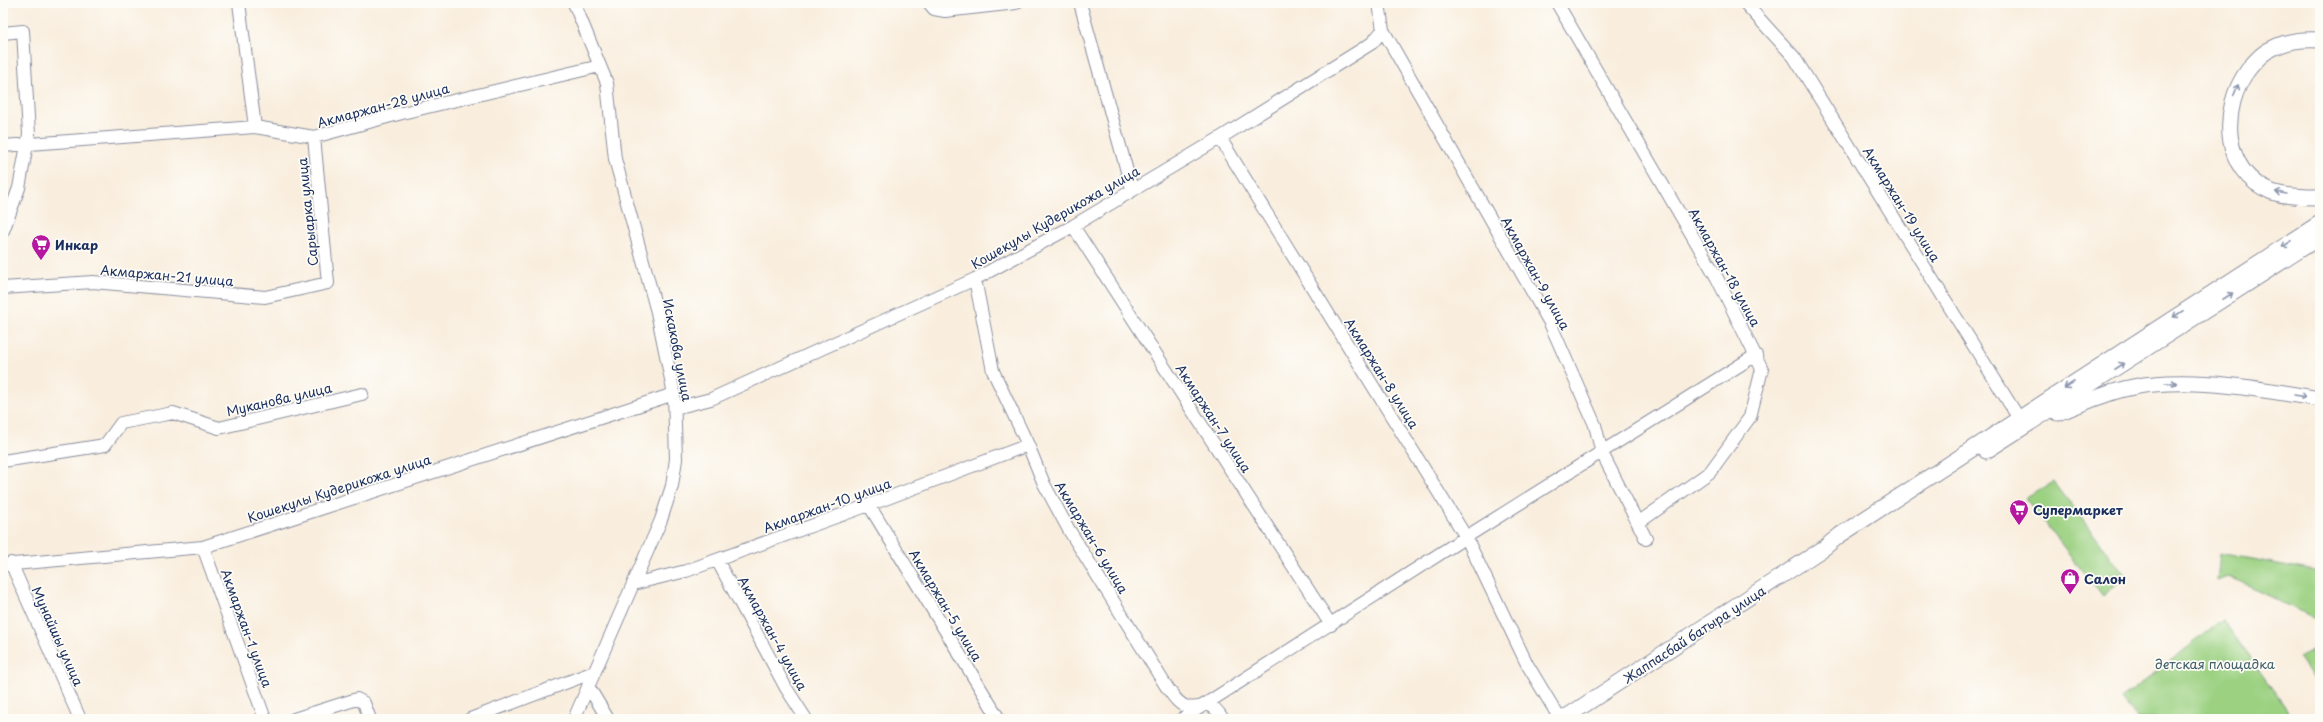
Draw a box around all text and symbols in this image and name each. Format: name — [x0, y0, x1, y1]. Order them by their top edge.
street label: Акмаржан-28 улица — [315, 78, 452, 132]
one-way arrow — [2233, 85, 2240, 97]
street label: Акмаржан-19 улица — [1859, 143, 1946, 266]
street label: Сарыарка улица — [292, 156, 322, 267]
street label: Кошекулы Кудерикожа улица — [967, 160, 1144, 273]
one-way arrow — [2275, 189, 2288, 197]
street label: Акмаржан-18 улица — [1684, 204, 1766, 330]
street label: Акмаржан-9 улица — [1497, 213, 1575, 334]
supermarket icon: Инкар — [30, 233, 52, 261]
place label: Инкар — [55, 235, 98, 254]
one-way arrow — [2282, 240, 2293, 248]
street label: Акмаржан-21 улица — [100, 260, 235, 290]
one-way arrow — [2222, 292, 2233, 300]
street label: Искакова улица — [659, 297, 697, 404]
one-way arrow — [2172, 311, 2184, 319]
street label: Акмаржан-8 улица — [1340, 314, 1424, 433]
street label: Акмаржан-7 улица — [1172, 360, 1257, 477]
one-way arrow — [2113, 362, 2125, 370]
street label: Муканова улица — [224, 377, 334, 420]
one-way arrow — [2164, 380, 2177, 387]
one-way arrow — [2064, 381, 2075, 389]
one-way arrow — [2293, 392, 2306, 400]
street label: Кошекулы Кудерикожа улица — [245, 449, 434, 527]
street label: Акмаржан-10 улица — [760, 473, 894, 537]
street label: Акмаржан-6 улица — [1051, 477, 1134, 598]
supermarket icon: Супермаркет — [2008, 498, 2030, 526]
place label: Супермаркет — [2033, 500, 2123, 519]
street label: Акмаржан-5 улица — [905, 545, 987, 665]
street label: Акмаржан-1 улица — [217, 566, 278, 691]
shop icon: Салон — [2059, 567, 2081, 595]
place label: Салон — [2084, 569, 2126, 588]
street label: Акмаржан-4 улица — [734, 573, 813, 694]
street label: Жаппасбай батыра улица — [1619, 580, 1770, 687]
street label: Мунайшы улица — [28, 583, 89, 690]
park label: детская площадка — [2155, 654, 2276, 673]

